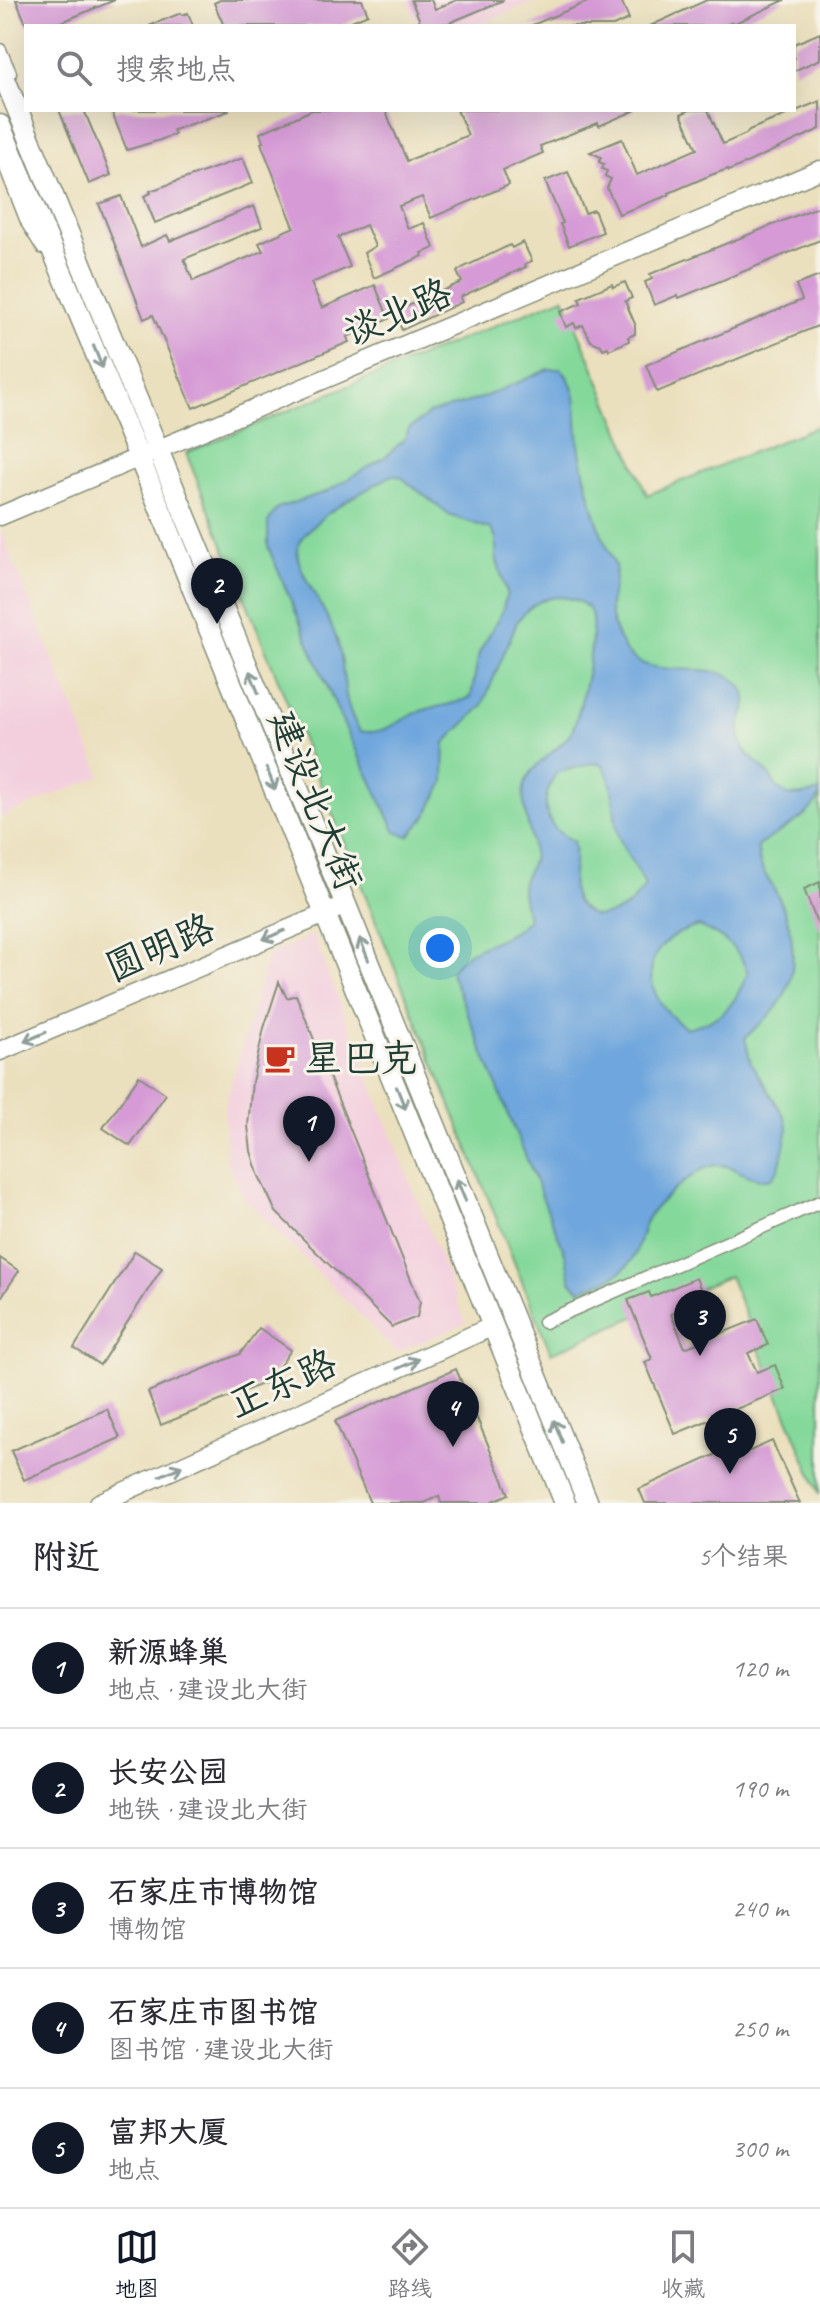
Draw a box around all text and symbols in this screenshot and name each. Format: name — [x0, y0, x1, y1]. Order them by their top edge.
search box — [24, 24, 796, 112]
icon: search — [52, 46, 96, 90]
text: 搜索地点 — [116, 50, 236, 88]
street label: 谈北路 — [336, 269, 459, 356]
one-way arrow — [92, 345, 106, 369]
pin: 2 — [191, 558, 243, 624]
one-way arrow — [246, 670, 261, 695]
street label: 建设北大街 — [258, 703, 373, 897]
one-way arrow — [265, 766, 279, 791]
street label: 圆明路 — [99, 904, 222, 991]
your location — [420, 928, 460, 968]
one-way arrow — [262, 929, 287, 944]
one-way arrow — [355, 937, 370, 962]
one-way arrow — [23, 1030, 48, 1045]
place label: 星巴克 — [304, 1035, 418, 1082]
cafe icon: 星巴克 — [263, 1041, 297, 1075]
one-way arrow — [395, 1085, 409, 1110]
pin: 1 — [283, 1096, 335, 1162]
one-way arrow — [453, 1178, 467, 1203]
pin: 3 — [674, 1290, 726, 1356]
street label: 正东路 — [221, 1339, 344, 1428]
one-way arrow — [395, 1356, 419, 1371]
pin: 4 — [427, 1381, 479, 1447]
pin: 5 — [704, 1408, 756, 1474]
one-way arrow — [550, 1419, 565, 1444]
one-way arrow — [158, 1463, 182, 1478]
text: 附近 — [32, 1535, 100, 1578]
text: 5个结果 — [698, 1540, 788, 1573]
text: 新源蜂巢 — [108, 1633, 228, 1671]
text: 1 — [52, 1652, 64, 1685]
text: 120 m — [732, 1652, 788, 1685]
text: 地点 · 建设北大街 — [108, 1673, 307, 1706]
text: 长安公园 — [108, 1753, 228, 1791]
text: 2 — [52, 1772, 64, 1805]
text: 190 m — [732, 1772, 788, 1805]
text: 地铁 · 建设北大街 — [108, 1793, 307, 1826]
text: 石家庄市博物馆 — [108, 1873, 318, 1911]
text: 3 — [52, 1892, 64, 1925]
text: 240 m — [732, 1892, 788, 1925]
text: 博物馆 — [108, 1913, 186, 1946]
text: 石家庄市图书馆 — [108, 1993, 318, 2031]
text: 4 — [52, 2012, 64, 2045]
text: 250 m — [732, 2012, 788, 2045]
text: 图书馆 · 建设北大街 — [108, 2033, 333, 2066]
text: 富邦大厦 — [108, 2113, 228, 2151]
text: 5 — [52, 2132, 64, 2165]
text: 300 m — [732, 2132, 788, 2165]
text: 地点 — [108, 2153, 160, 2186]
tab: 地图 — [115, 2225, 159, 2303]
tab: 路线 — [388, 2225, 432, 2303]
tab: 收藏 — [661, 2225, 705, 2303]

